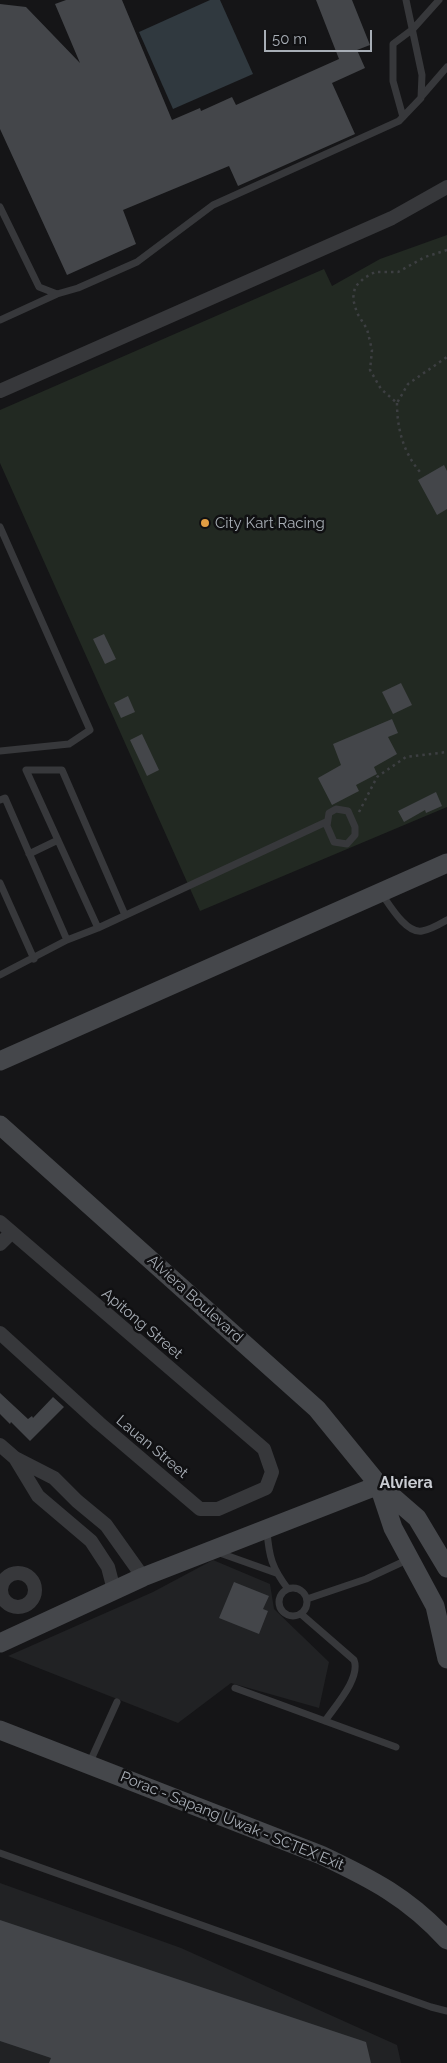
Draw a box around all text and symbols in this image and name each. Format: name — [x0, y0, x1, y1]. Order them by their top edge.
scale bar — [267, 20, 374, 52]
text: 50 m — [272, 30, 307, 48]
place label: City Kart Racing — [215, 514, 325, 532]
marker: City Kart Racing — [199, 517, 211, 529]
street label: Alviera Boulevard — [144, 1251, 246, 1347]
street label: Apitong Street — [98, 1285, 186, 1363]
street label: Lauan Street — [112, 1412, 192, 1482]
district label: Alviera — [379, 1473, 433, 1493]
street label: Porac - Sapang Uwak - SCTEX Exit — [118, 1768, 346, 1874]

